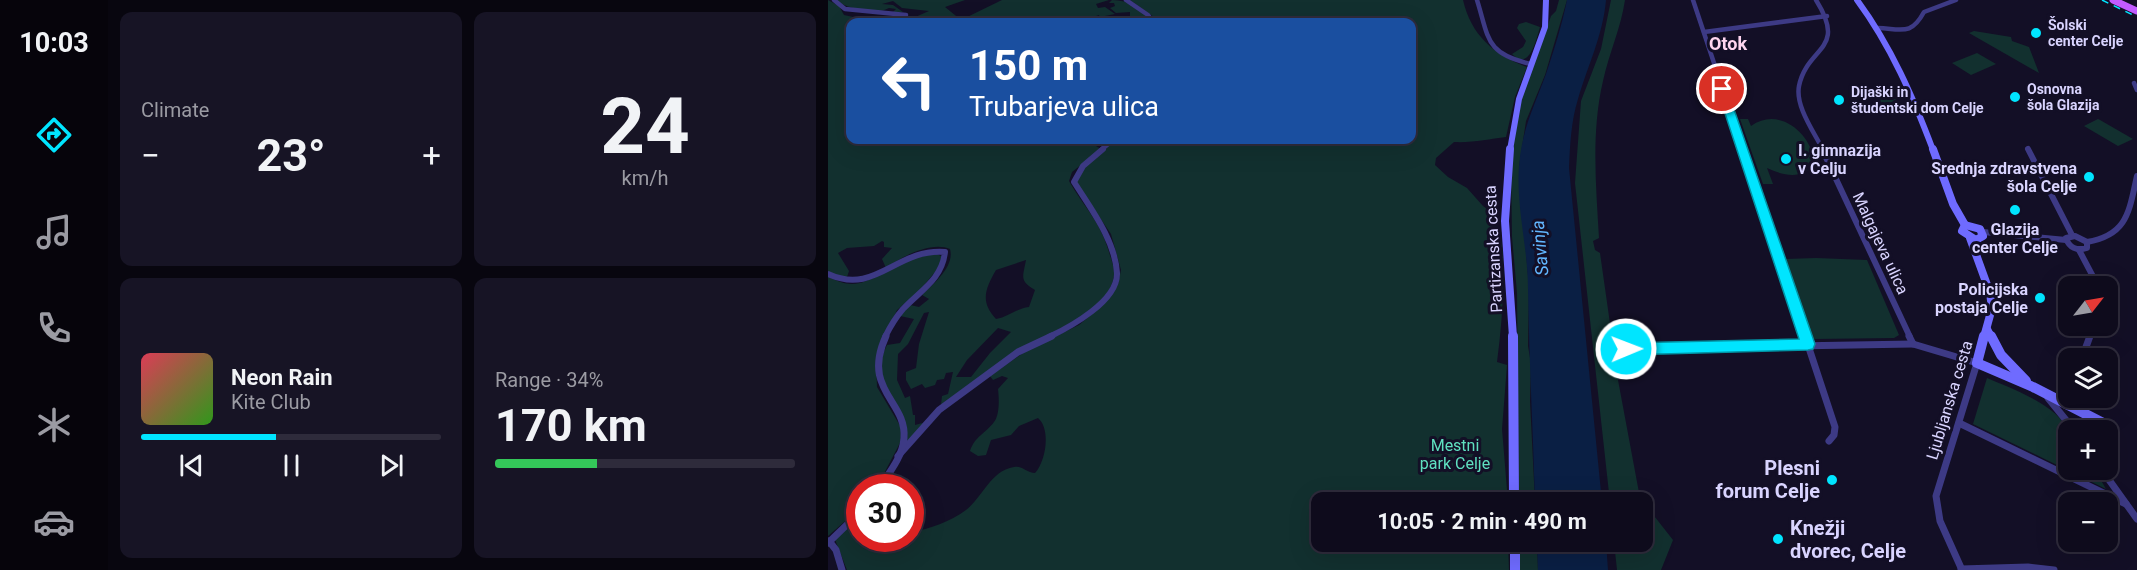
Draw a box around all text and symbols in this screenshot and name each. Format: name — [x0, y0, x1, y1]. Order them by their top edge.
place label: Šolski center Celje — [2048, 16, 2124, 49]
marker: Šolski center Celje — [2029, 26, 2043, 40]
text: 10:03 — [19, 27, 89, 59]
district label: Otok — [1709, 33, 1747, 54]
text: 150 m — [969, 41, 1088, 90]
icon: left — [870, 42, 948, 120]
pin — [1696, 63, 1747, 114]
icon: arrive — [1705, 72, 1738, 105]
text: 24 — [600, 81, 690, 172]
place label: Osnovna šola Glazija — [2027, 81, 2100, 113]
place label: Dijaški in študentski dom Celje — [1851, 84, 1984, 116]
marker: Osnovna šola Glazija — [2008, 90, 2022, 104]
text: Trubarjeva ulica — [969, 91, 1159, 123]
marker: Dijaški in študentski dom Celje — [1832, 93, 1846, 107]
text: Climate — [141, 98, 209, 122]
icon: directions — [33, 114, 75, 156]
text: 23° — [256, 129, 326, 182]
text: − — [141, 136, 160, 175]
text: + — [422, 136, 441, 175]
place label: I. gimnazija v Celju — [1798, 141, 1882, 178]
marker: I. gimnazija v Celju — [1779, 152, 1793, 166]
place label: Srednja zdravstvena šola Celje — [1931, 159, 2077, 196]
text: km/h — [622, 166, 668, 190]
marker: Srednja zdravstvena šola Celje — [2082, 170, 2096, 184]
street label: Partizanska cesta — [1481, 185, 1506, 313]
street label: Malgajeva ulica — [1849, 189, 1912, 297]
marker: Glazija center Celje — [2008, 203, 2022, 217]
icon: music — [33, 211, 75, 253]
water label: Savinja — [1527, 219, 1552, 277]
place label: Glazija center Celje — [1972, 220, 2058, 257]
north arrow — [2058, 276, 2118, 336]
map controls — [2058, 276, 2118, 552]
place label: Policijska postaja Celje — [1935, 280, 2028, 317]
marker: Policijska postaja Celje — [2033, 291, 2047, 305]
icon: phone — [33, 307, 75, 349]
position arrow — [1594, 317, 1658, 381]
street label: Ljubljanska cesta — [1922, 338, 1977, 462]
button: layers — [2058, 348, 2118, 408]
text: Neon Rain — [231, 365, 333, 390]
text: Range · 34% — [495, 368, 603, 392]
text: Kite Club — [231, 390, 311, 414]
text: 170 km — [495, 399, 647, 452]
icon: climate — [33, 404, 75, 446]
button: + — [2058, 420, 2118, 480]
park label: Mestni park Celje — [1420, 436, 1490, 473]
icon: previous — [175, 449, 208, 482]
icon: pause — [275, 449, 308, 482]
icon: next — [375, 449, 408, 482]
place label: Plesni forum Celje — [1716, 456, 1820, 503]
marker: Plesni forum Celje — [1825, 473, 1839, 487]
speed limit sign: 30 — [846, 474, 924, 552]
button: − — [2058, 492, 2118, 552]
icon: car — [33, 501, 75, 543]
text: 10:05 · 2 min · 490 m — [1377, 509, 1587, 534]
place label: Knežji dvorec, Celje — [1790, 516, 1906, 563]
marker: Knežji dvorec, Celje — [1771, 532, 1785, 546]

